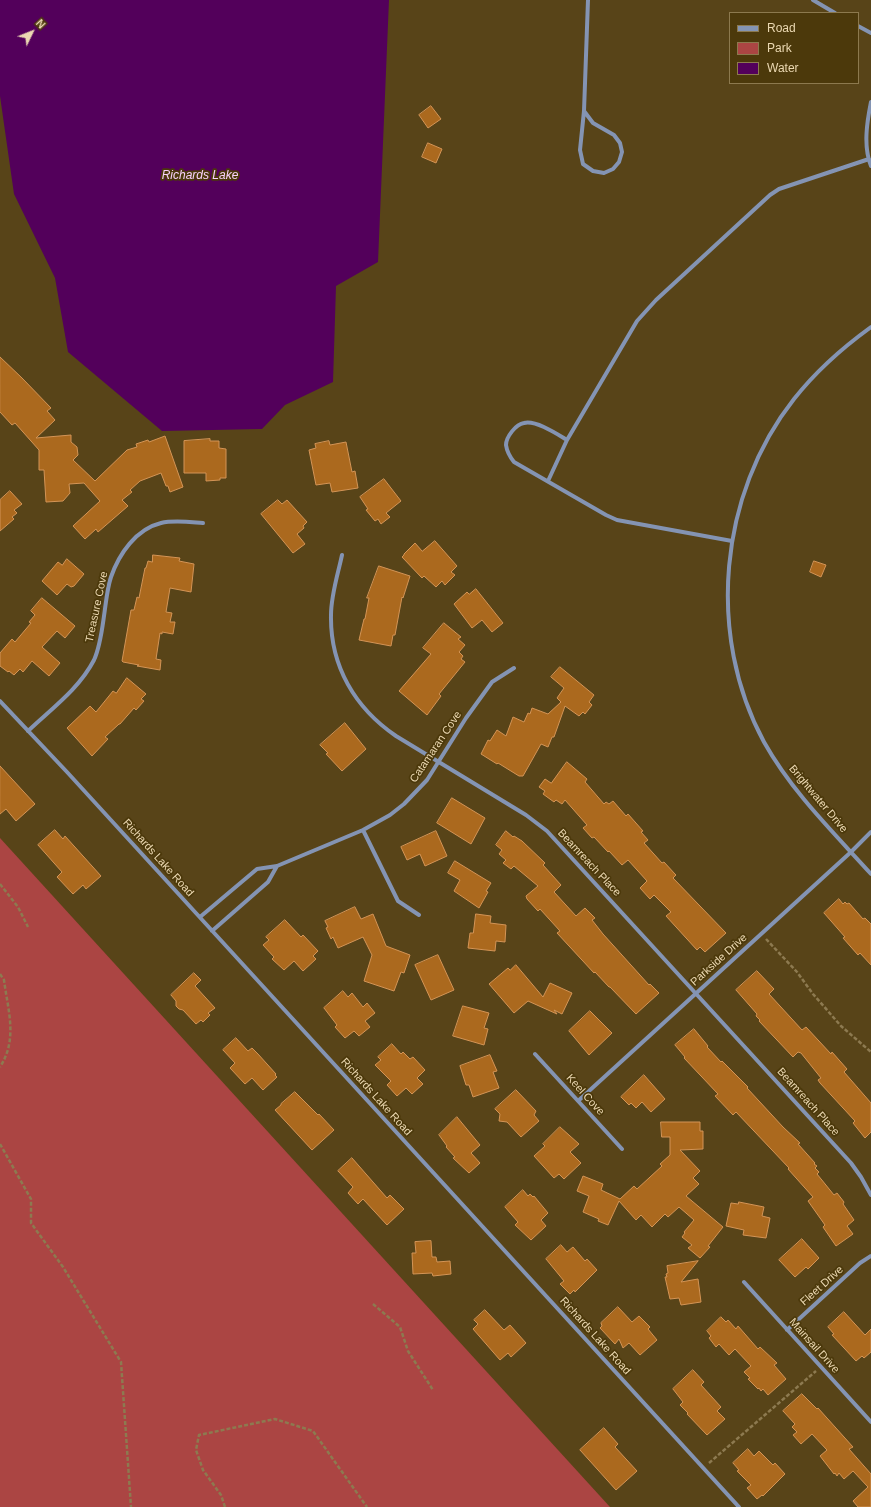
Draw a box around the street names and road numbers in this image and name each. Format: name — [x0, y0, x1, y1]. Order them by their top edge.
street label: Treasure Cove — [83, 570, 111, 644]
street label: Catamaran Cove — [407, 709, 465, 785]
street label: Brightwater Drive — [786, 762, 850, 836]
street label: Richards Lake Road — [120, 817, 196, 899]
street label: Beamreach Place — [555, 827, 623, 899]
street label: Parkside Drive — [688, 931, 750, 989]
street label: Richards Lake Road — [338, 1056, 414, 1138]
street label: Beamreach Place — [774, 1065, 842, 1139]
street label: Keel Cove — [563, 1072, 607, 1118]
street label: Fleet Drive — [798, 1263, 846, 1309]
street label: Richards Lake Road — [557, 1295, 633, 1377]
street label: Mainsail Drive — [786, 1316, 842, 1376]

